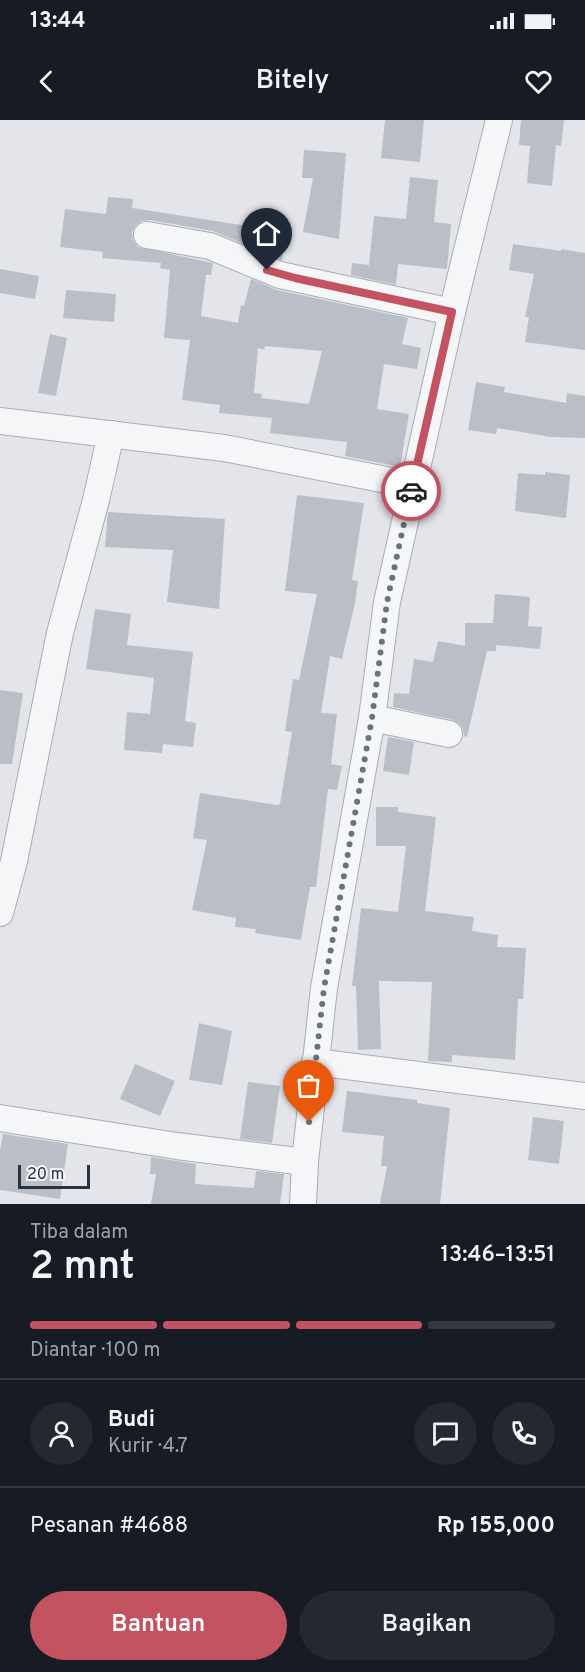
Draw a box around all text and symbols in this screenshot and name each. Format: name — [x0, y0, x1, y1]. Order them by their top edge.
text: 13:44 — [30, 8, 86, 35]
text: Bitely — [256, 64, 329, 98]
icon: back — [30, 65, 63, 98]
icon: heart — [522, 65, 555, 98]
pin — [241, 208, 292, 270]
icon: home — [250, 217, 283, 250]
courier — [381, 461, 441, 521]
icon: car — [395, 475, 428, 508]
pin — [283, 1060, 334, 1122]
icon: bag — [292, 1069, 325, 1102]
scale bar — [18, 1162, 90, 1190]
text: 20 m — [27, 1165, 64, 1185]
text: Tiba dalam — [30, 1220, 128, 1246]
text: 13:46–13:51 — [440, 1242, 555, 1269]
text: 2 mnt — [30, 1244, 135, 1293]
text: Diantar · 100 m — [30, 1338, 160, 1364]
button: person — [30, 1402, 93, 1465]
button: chat — [414, 1402, 477, 1465]
button: phone — [492, 1402, 555, 1465]
text: Budi — [108, 1407, 155, 1434]
text: Kurir · 4.7 — [108, 1434, 188, 1460]
text: Pesanan #4688 — [30, 1513, 188, 1540]
text: Rp 155,000 — [437, 1513, 555, 1540]
button: Bantuan — [30, 1591, 287, 1660]
button: Bagikan — [299, 1591, 555, 1660]

